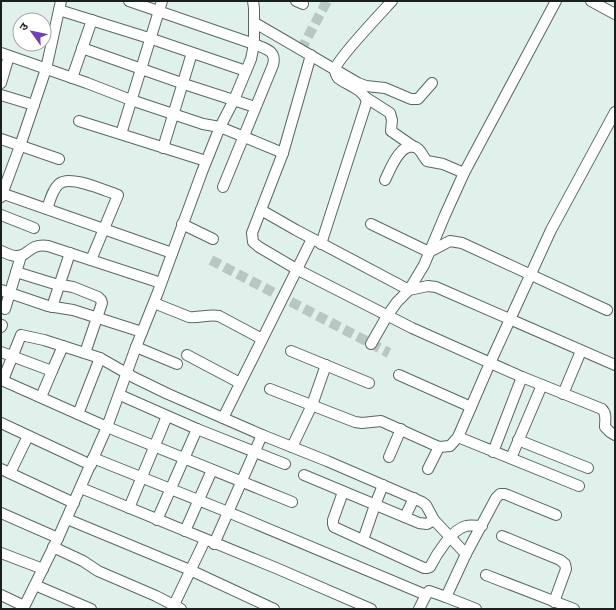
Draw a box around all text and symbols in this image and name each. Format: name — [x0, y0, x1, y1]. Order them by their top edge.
north arrow — [12, 12, 52, 52]
text: उ — [17, 20, 32, 33]

